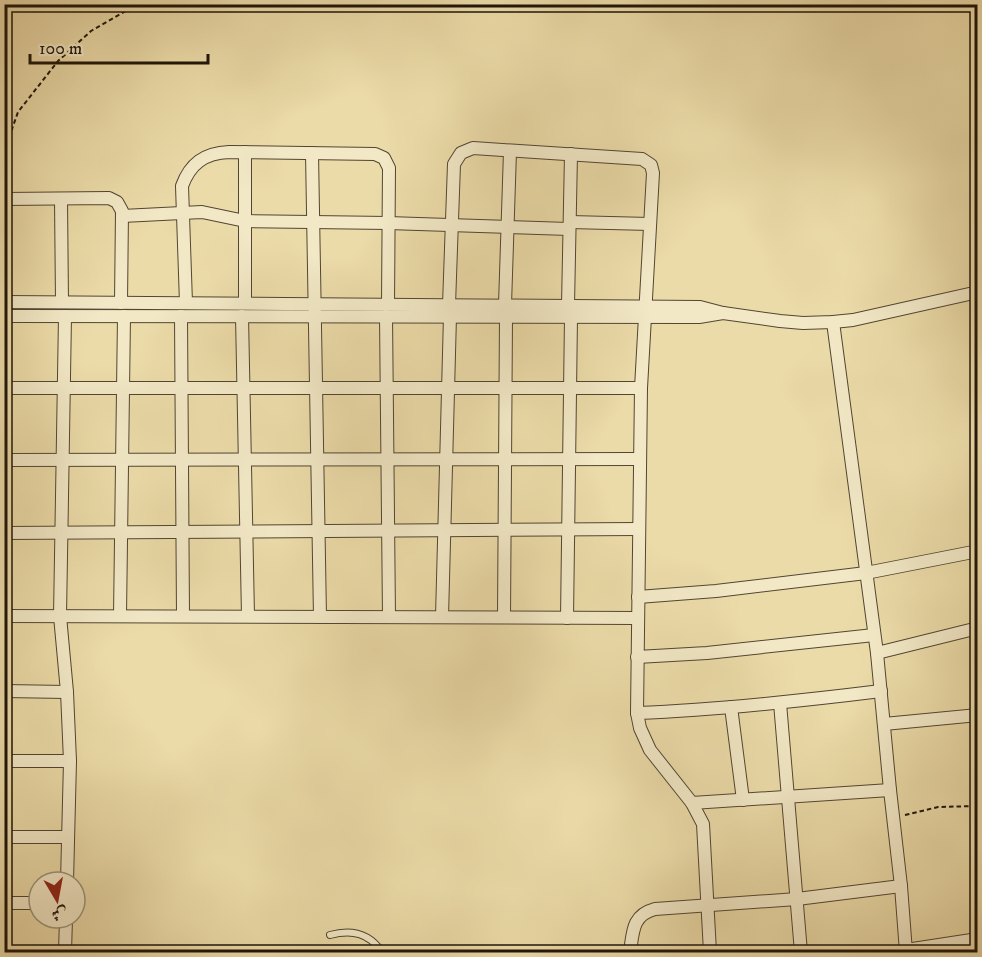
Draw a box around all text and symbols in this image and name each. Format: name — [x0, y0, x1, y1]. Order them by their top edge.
scale bar — [30, 27, 208, 65]
text: 100 m — [39, 38, 82, 60]
north arrow — [27, 870, 87, 930]
text: ش — [50, 903, 69, 925]

